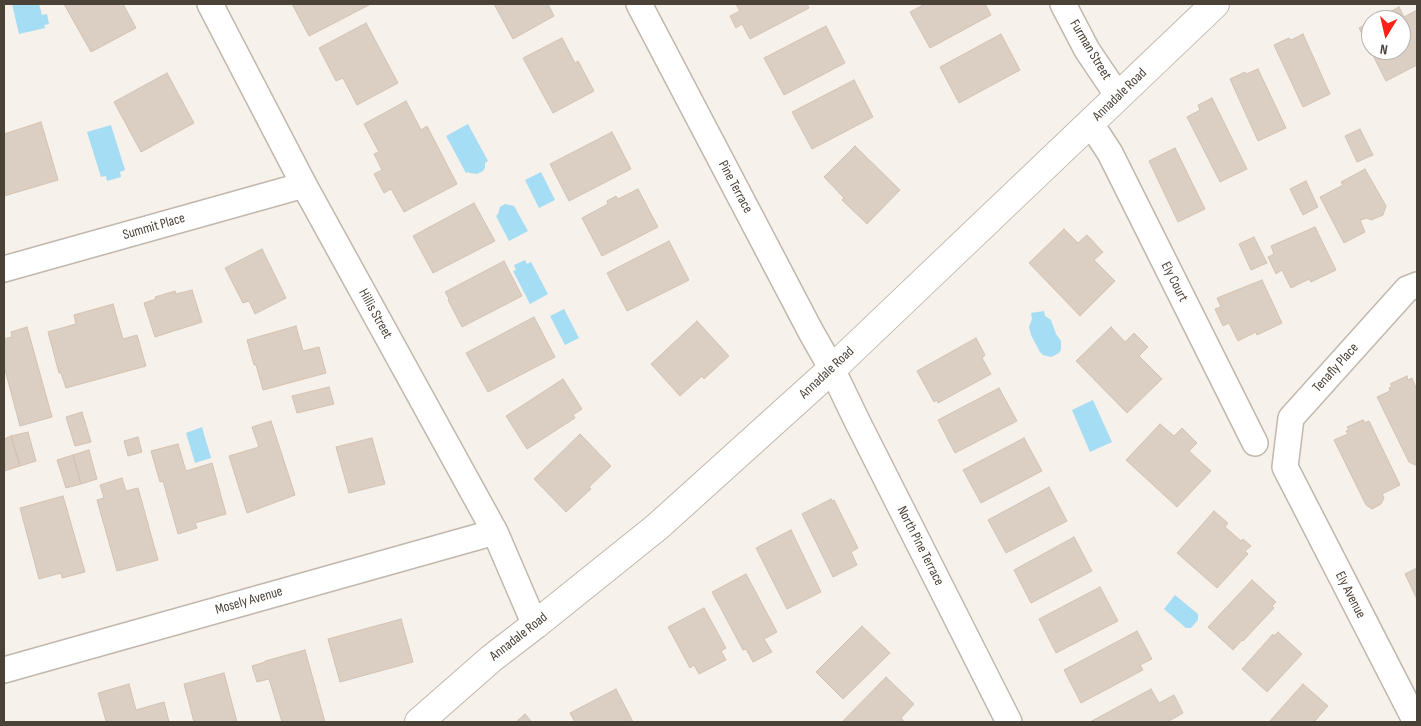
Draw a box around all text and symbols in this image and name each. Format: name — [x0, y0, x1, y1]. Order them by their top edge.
north arrow — [1361, 10, 1411, 60]
street label: Furman Street — [1065, 17, 1115, 83]
text: N — [1379, 40, 1389, 58]
street label: Annadale Road — [1089, 65, 1151, 125]
street label: Pine Terrace — [714, 158, 756, 216]
street label: Summit Place — [121, 210, 187, 244]
street label: Ely Court — [1157, 259, 1191, 305]
street label: Hillis Street — [354, 286, 396, 342]
street label: Tenafly Place — [1309, 340, 1363, 396]
street label: Annadale Road — [796, 343, 858, 403]
street label: North Pine Terrace — [893, 504, 947, 588]
street label: Ely Avenue — [1331, 569, 1369, 621]
street label: Mosely Avenue — [213, 583, 285, 619]
street label: Annadale Road — [487, 609, 551, 665]

